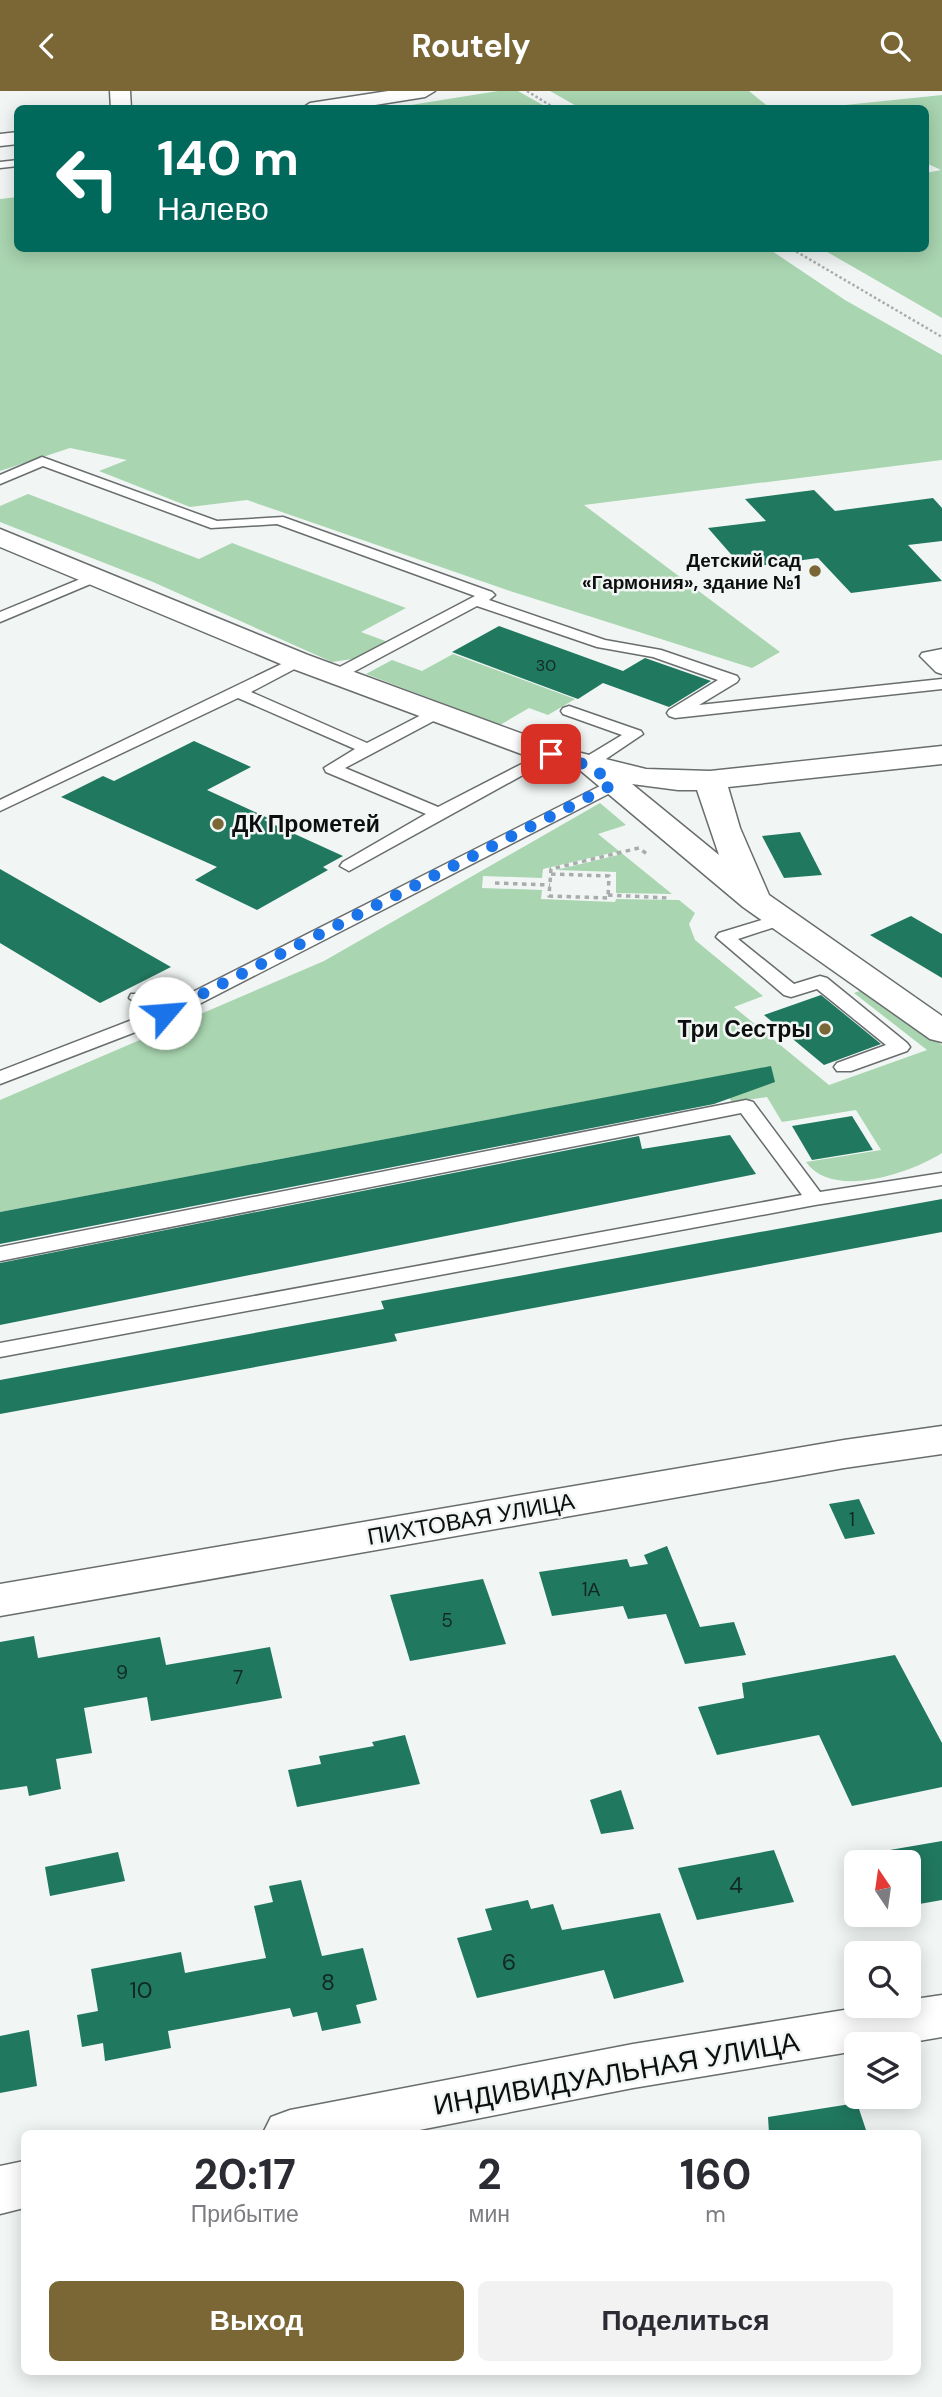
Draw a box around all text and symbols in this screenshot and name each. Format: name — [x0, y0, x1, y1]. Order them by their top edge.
text: Routely — [411, 25, 531, 67]
icon: back — [28, 27, 66, 65]
icon: search — [876, 27, 914, 65]
text: 140 m — [157, 126, 299, 190]
icon: left — [42, 133, 133, 224]
text: Налево — [157, 188, 269, 230]
place label: Детский сад «Гармония», здание №1 — [582, 548, 801, 595]
marker: Детский сад «Гармония», здание №1 — [807, 563, 823, 579]
house number: 30 — [536, 655, 556, 676]
pin — [521, 724, 581, 784]
icon: arrive — [532, 735, 570, 773]
place label: ДК Прометей — [232, 809, 380, 839]
marker: ДК Прометей — [210, 816, 226, 832]
position arrow — [128, 976, 202, 1050]
place label: Три Сестры — [677, 1014, 811, 1044]
marker: Три Сестры — [817, 1021, 833, 1037]
street label: ПИХТОВАЯ УЛИЦА — [365, 1486, 578, 1552]
house number: 1 — [849, 1507, 855, 1532]
house number: 1А — [582, 1577, 601, 1602]
house number: 5 — [441, 1608, 453, 1633]
house number: 9 — [116, 1660, 128, 1685]
house number: 7 — [233, 1665, 243, 1690]
north arrow — [844, 1850, 920, 1927]
map controls — [844, 1850, 921, 2109]
house number: 4 — [729, 1870, 743, 1900]
button: search — [844, 1941, 921, 2018]
house number: 6 — [502, 1947, 516, 1977]
house number: 8 — [321, 1967, 335, 1997]
house number: 10 — [130, 1975, 152, 2005]
street label: ИНДИВИДУАЛЬНАЯ УЛИЦА — [430, 2023, 802, 2124]
button: layers — [844, 2032, 921, 2109]
text: 20:17 — [194, 2147, 296, 2202]
text: 2 — [477, 2147, 501, 2202]
text: 160 — [680, 2147, 751, 2202]
text: Прибытие — [191, 2199, 299, 2229]
text: мин — [469, 2199, 510, 2229]
text: m — [705, 2199, 726, 2229]
button: Выход — [49, 2281, 464, 2361]
button: Поделиться — [478, 2281, 893, 2361]

